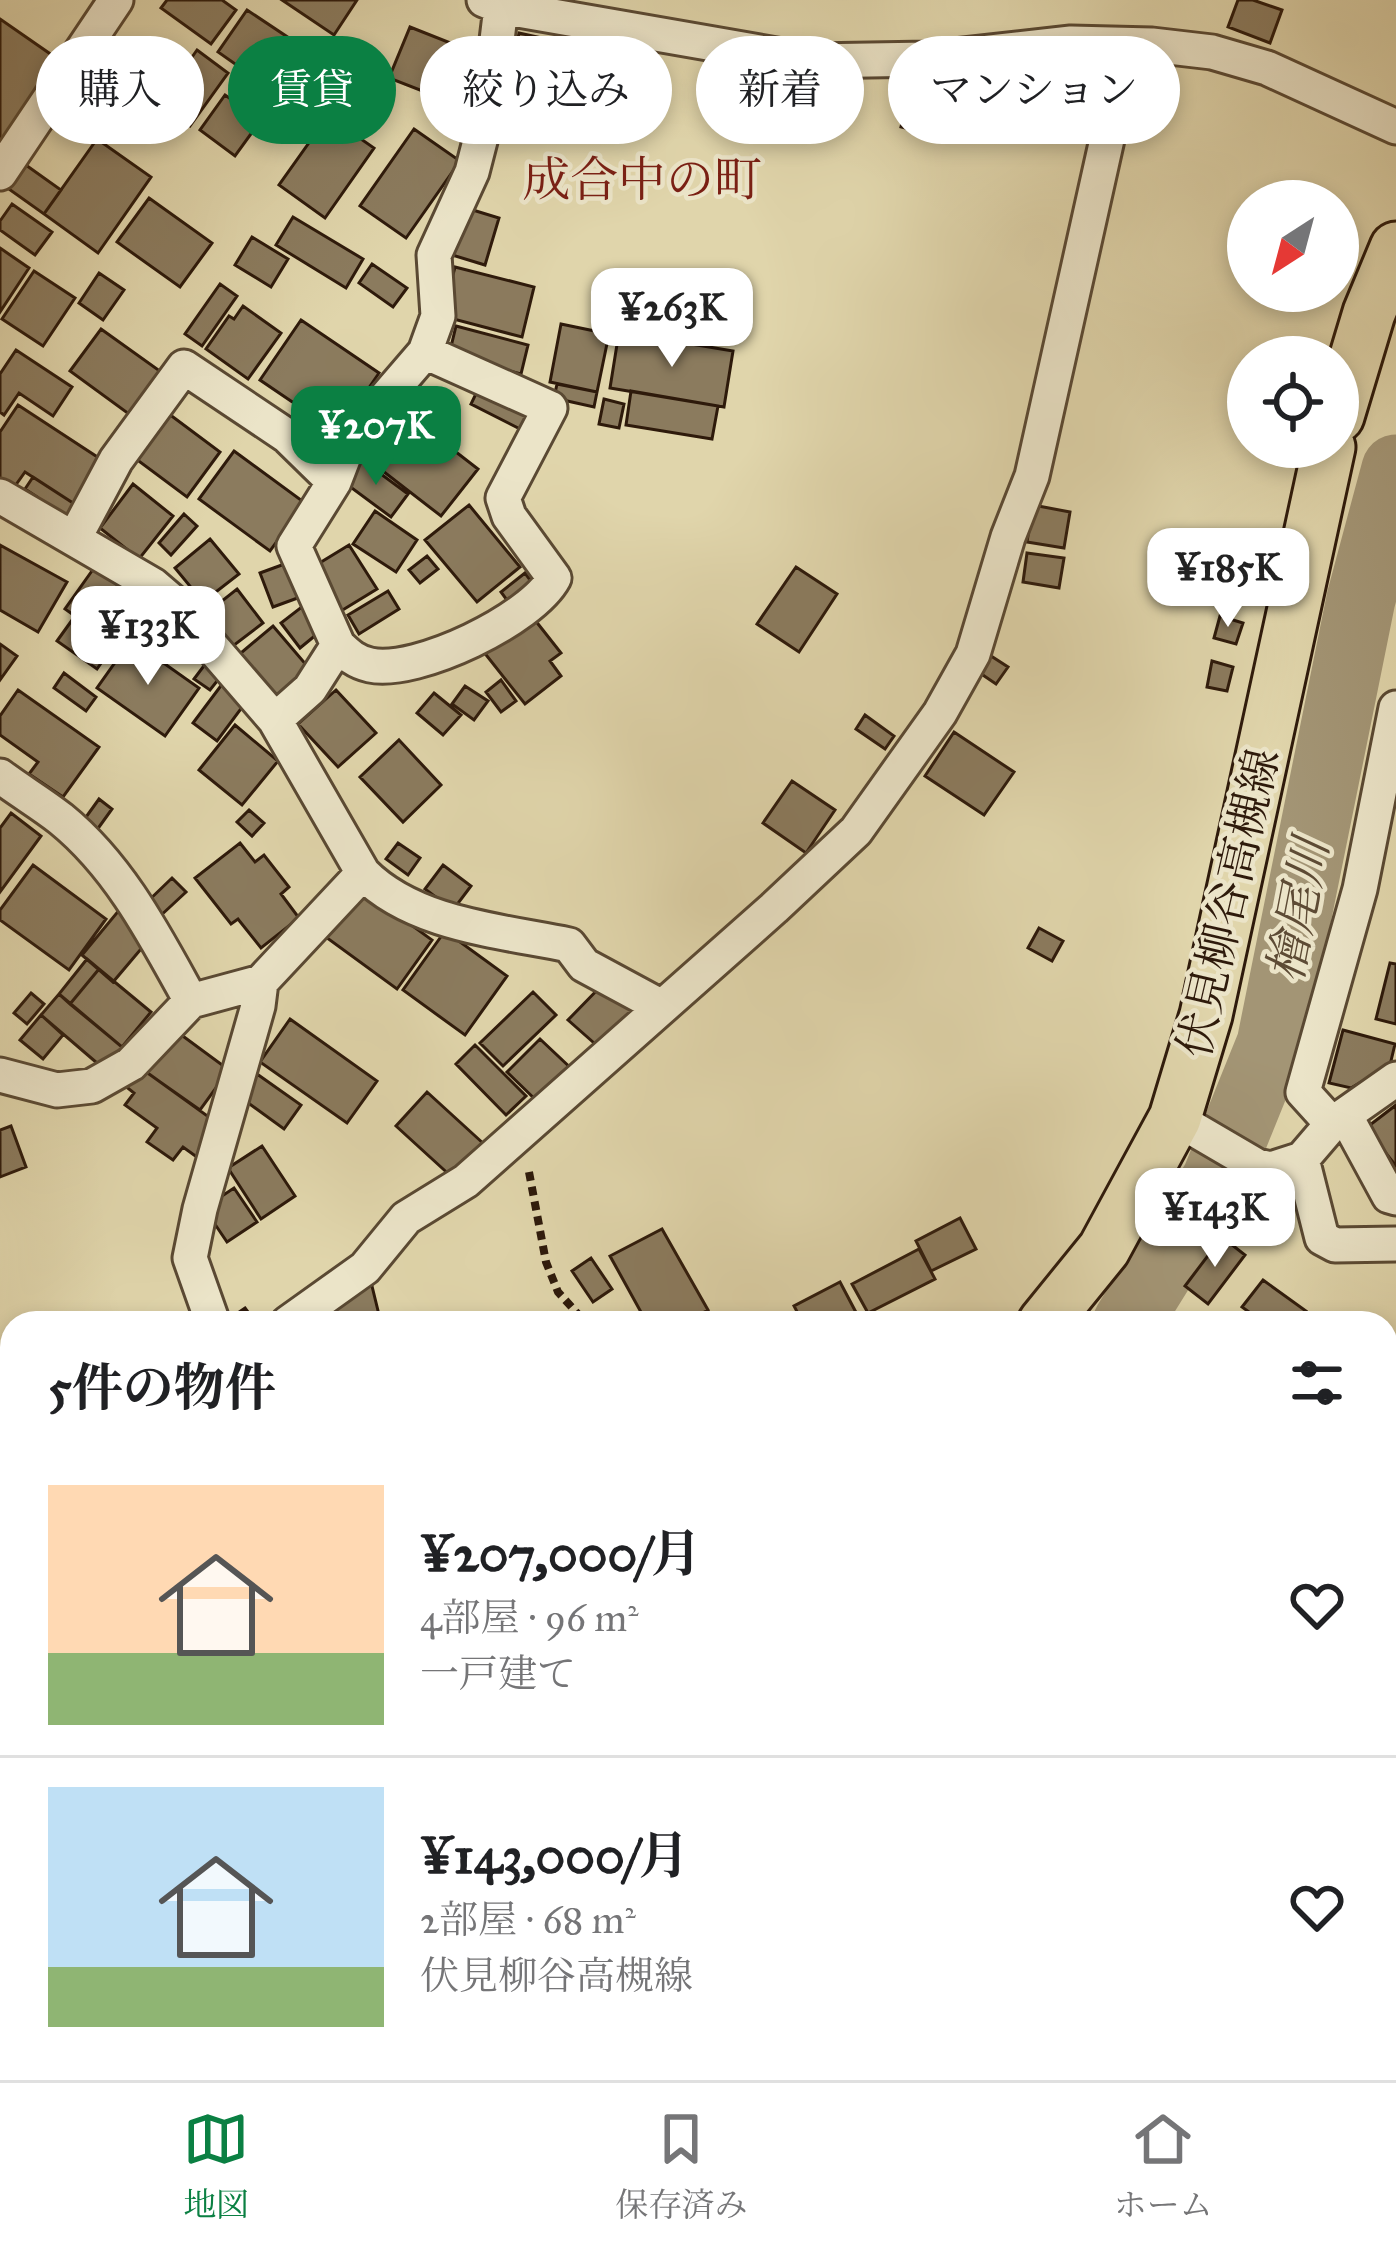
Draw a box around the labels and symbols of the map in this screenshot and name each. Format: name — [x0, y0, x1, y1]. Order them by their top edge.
district label: 成合中の町 — [522, 150, 762, 209]
north arrow — [1227, 180, 1359, 312]
pin: ¥263K — [588, 268, 756, 370]
pin: ¥207K — [292, 386, 460, 488]
pin: ¥185K — [1144, 528, 1312, 630]
pin: ¥133K — [64, 586, 232, 688]
street label: 伏見柳谷高槻線 — [1166, 743, 1290, 1063]
water label: 檜尾川 — [1255, 829, 1342, 986]
pin: ¥143K — [1131, 1168, 1299, 1270]

